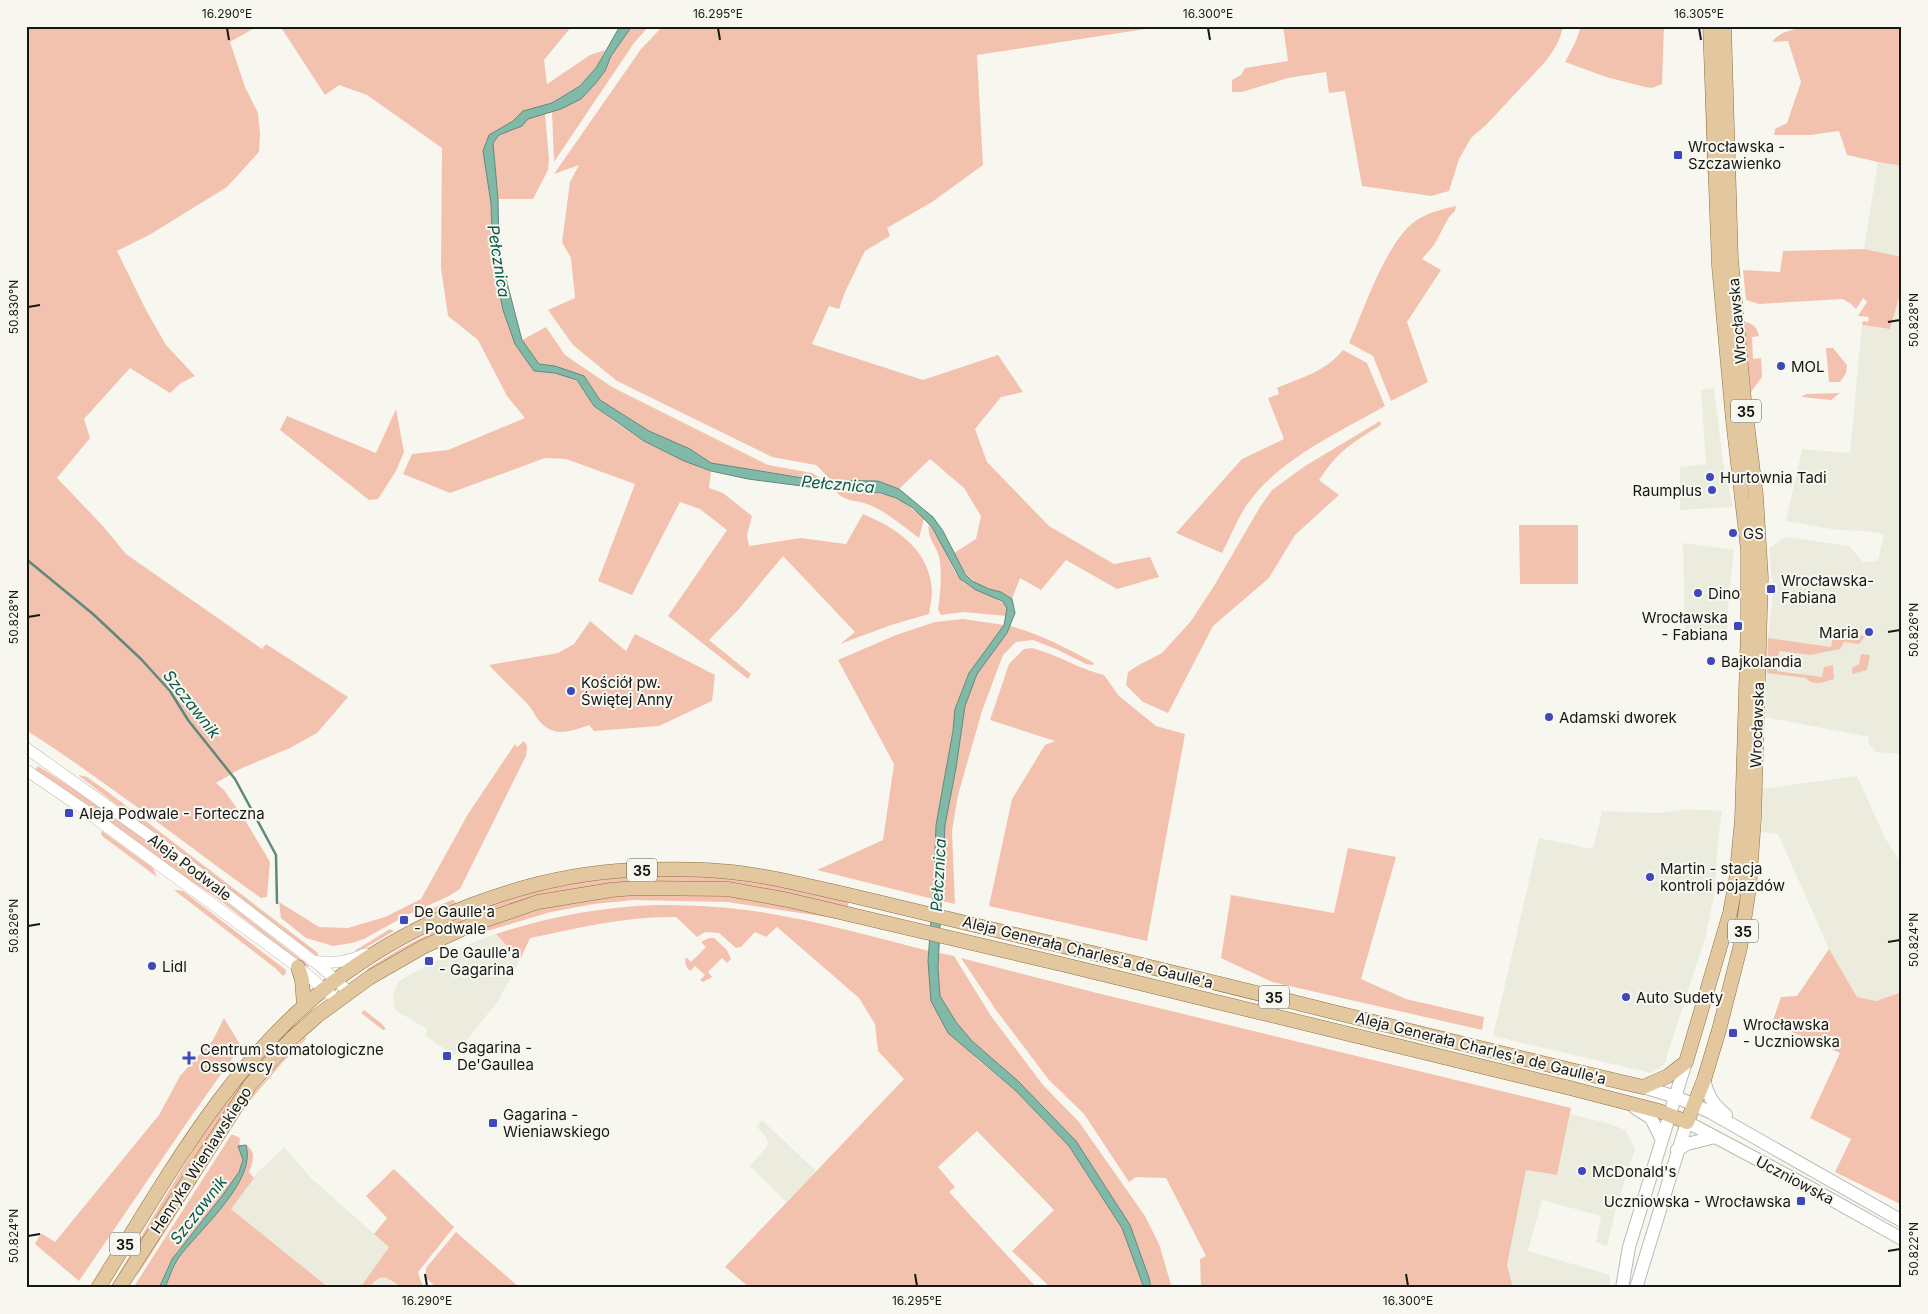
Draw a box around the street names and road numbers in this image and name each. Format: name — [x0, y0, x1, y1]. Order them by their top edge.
street label: Wrocławska — [1724, 277, 1750, 365]
road number: 35 — [1731, 400, 1761, 422]
street label: Wrocławska — [1746, 682, 1768, 768]
street label: Aleja Podwale — [144, 829, 236, 905]
road number: 35 — [627, 858, 657, 882]
street label: Aleja Generała Charles'a de Gaulle'a — [961, 912, 1215, 992]
road number: 35 — [1728, 919, 1758, 942]
road number: 35 — [1259, 986, 1289, 1009]
street label: Aleja Generała Charles'a de Gaulle'a — [1354, 1008, 1608, 1088]
street label: Henryka Wieniawskiego — [146, 1083, 256, 1237]
street label: Uczniowska — [1753, 1151, 1837, 1209]
road number: 35 — [110, 1232, 140, 1256]

